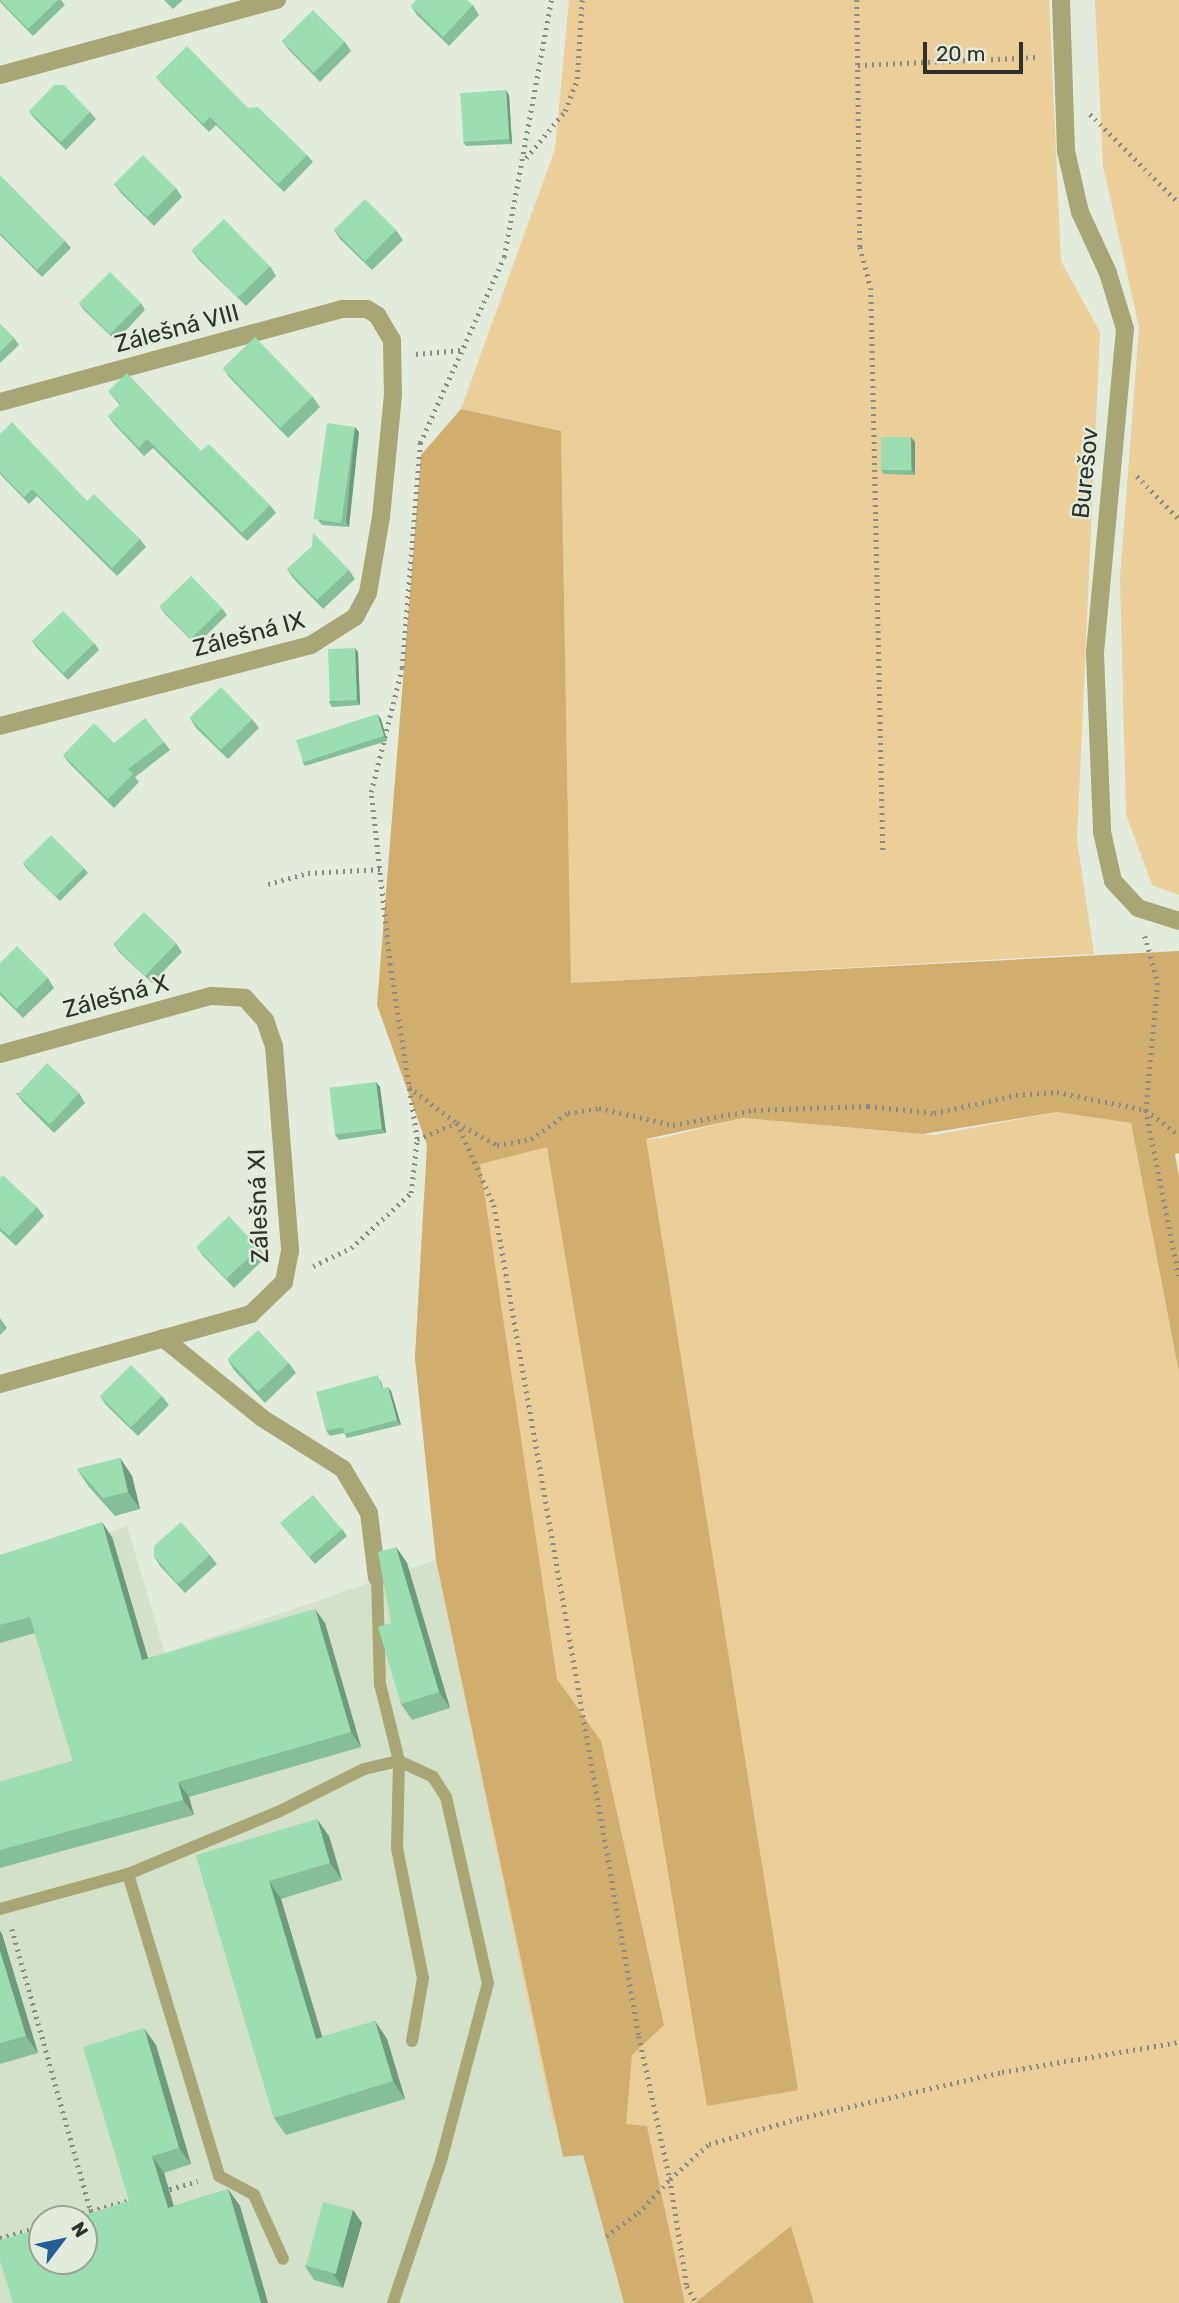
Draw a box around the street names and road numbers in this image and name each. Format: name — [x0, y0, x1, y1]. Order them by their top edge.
street label: Zálešná VIII — [111, 298, 243, 360]
street label: Burešov — [1067, 426, 1105, 520]
street label: Zálešná IX — [190, 606, 308, 664]
street label: Zálešná X — [60, 969, 172, 1025]
street label: Zálešná XI — [243, 1148, 275, 1264]

